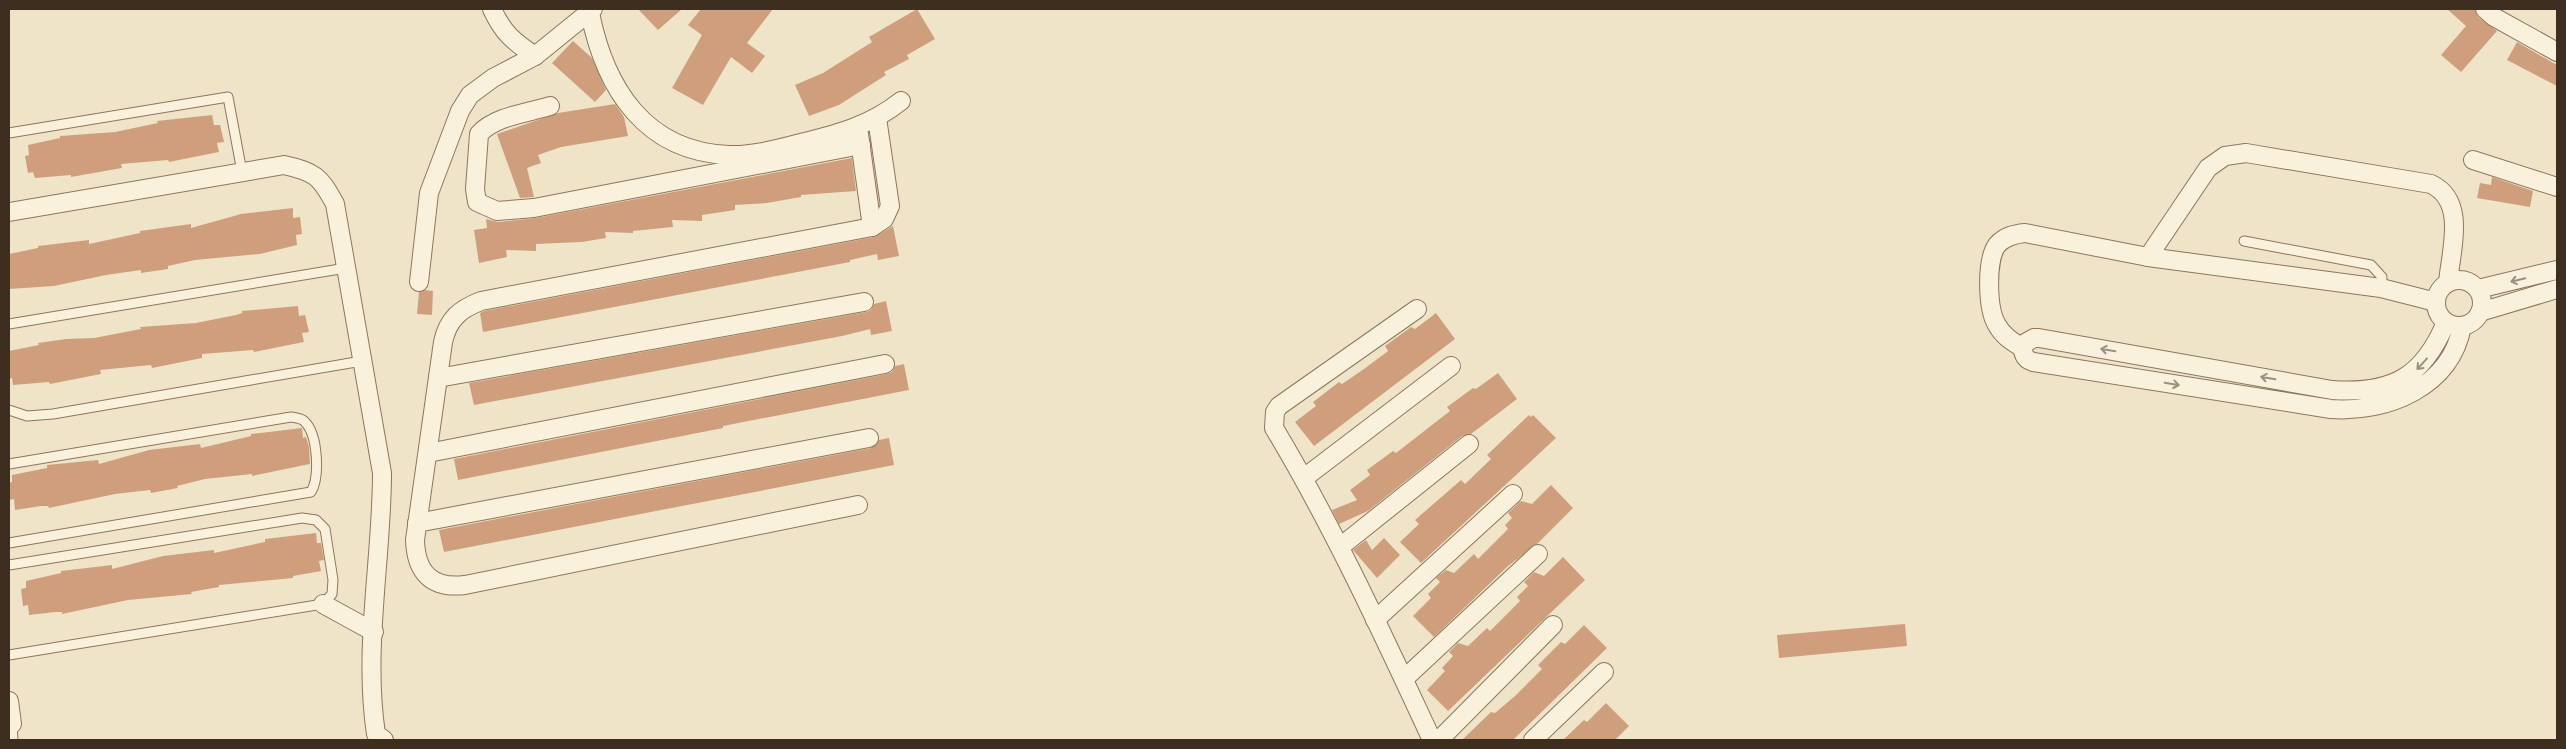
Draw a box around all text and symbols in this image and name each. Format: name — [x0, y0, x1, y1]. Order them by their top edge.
one-way arrow — [2510, 276, 2526, 285]
one-way arrow — [2100, 345, 2116, 355]
one-way arrow — [2416, 358, 2428, 370]
one-way arrow — [2260, 373, 2276, 383]
one-way arrow — [2163, 379, 2179, 389]

